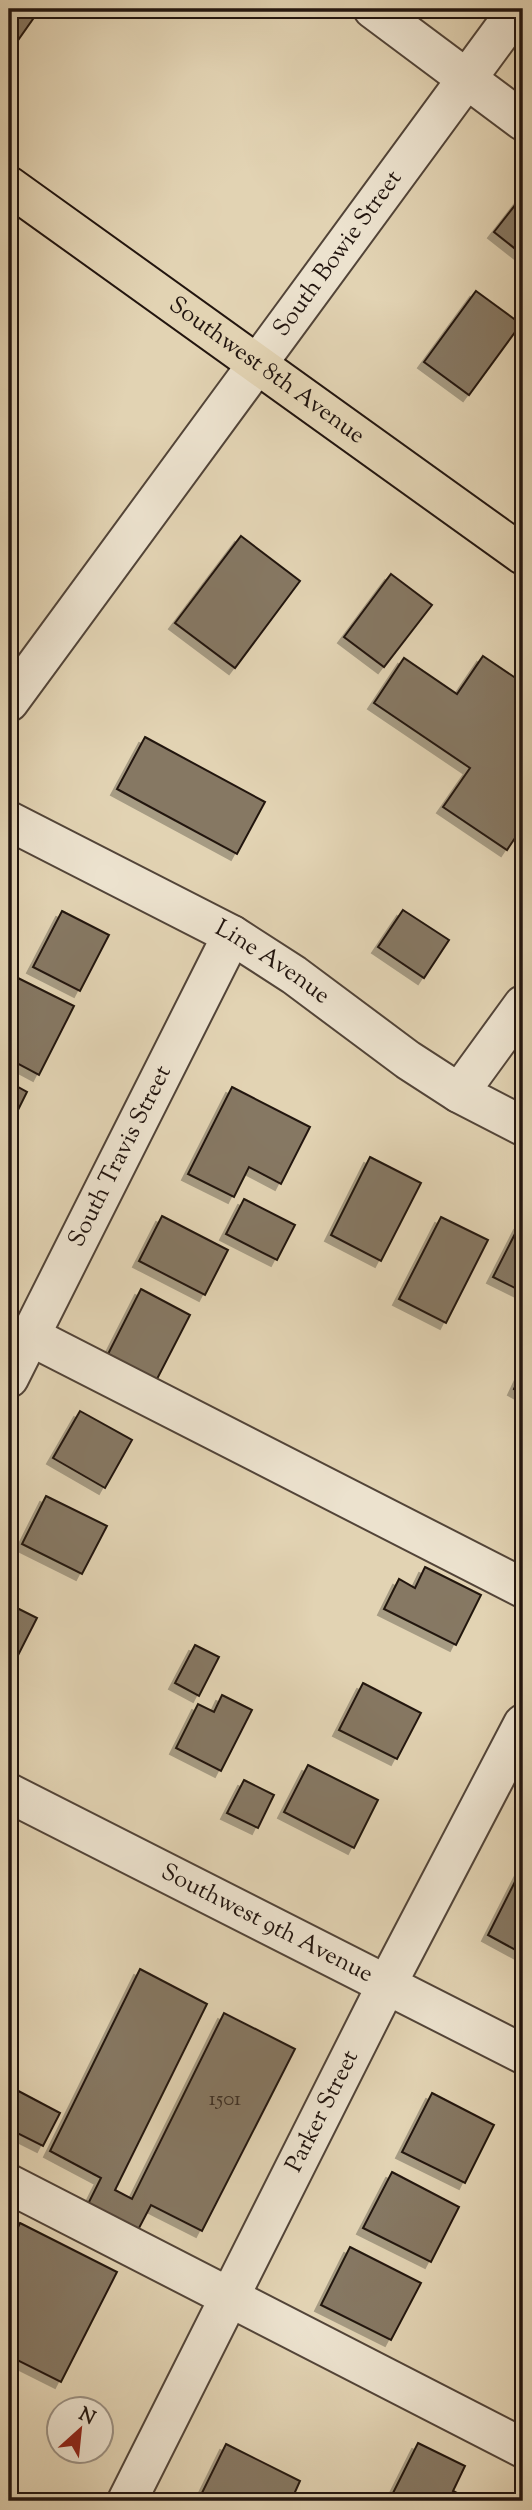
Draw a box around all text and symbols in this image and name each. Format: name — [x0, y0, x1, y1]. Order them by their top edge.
street label: South Bowie Street — [265, 164, 411, 344]
street label: Southwest 8th Avenue — [161, 289, 372, 453]
street label: Line Avenue — [209, 912, 337, 1013]
street label: South Travis Street — [61, 1060, 180, 1253]
street label: Southwest 9th Avenue — [155, 1856, 379, 1992]
street label: Parker Street — [278, 2045, 368, 2178]
house number: 1501 — [209, 2085, 241, 2115]
north arrow — [46, 2394, 116, 2464]
text: N — [74, 2402, 99, 2433]

